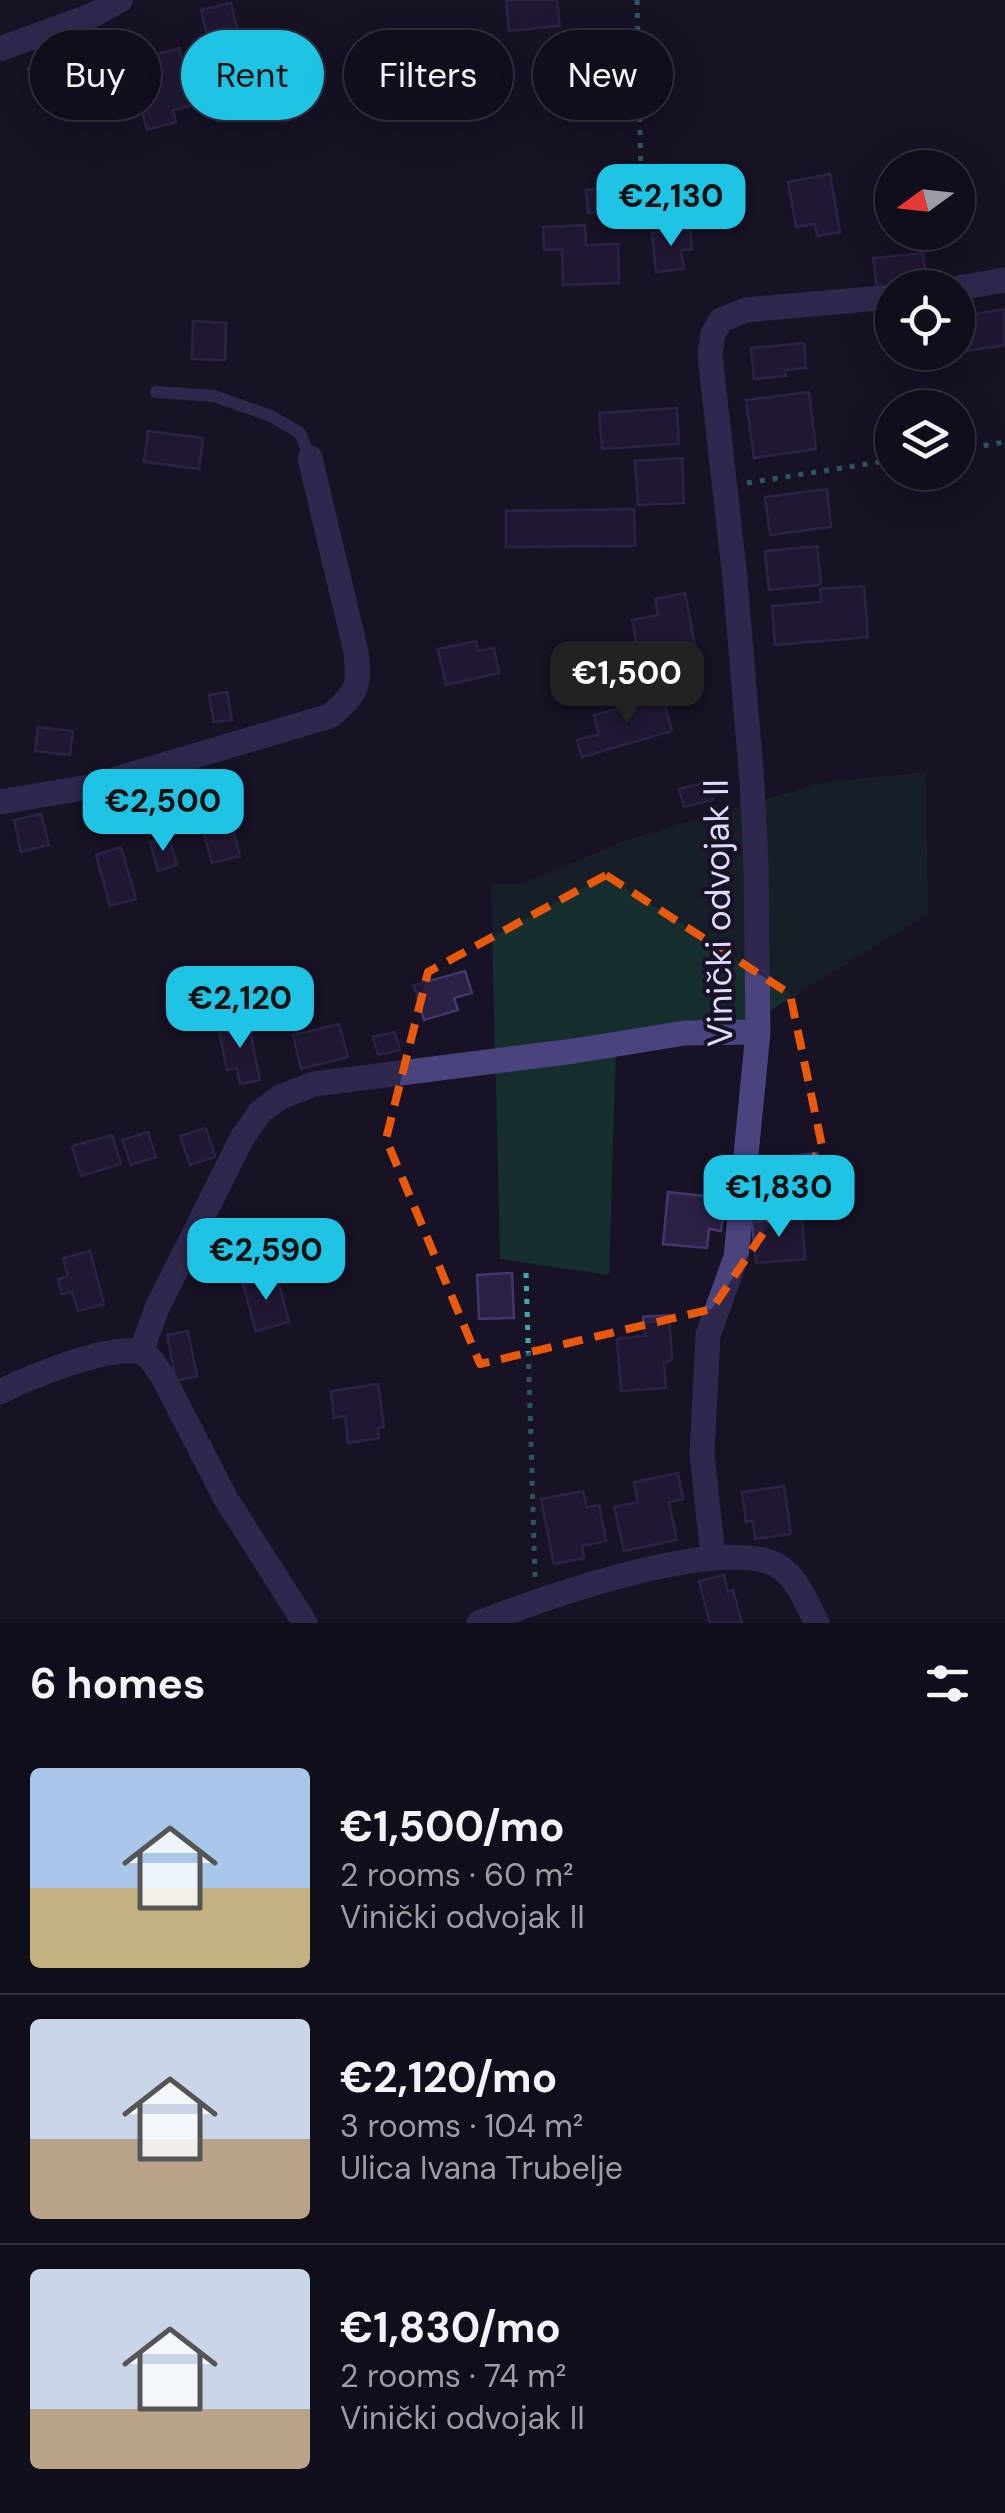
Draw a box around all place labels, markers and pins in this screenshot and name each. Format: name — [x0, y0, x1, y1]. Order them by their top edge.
pin: €2,130 — [590, 164, 752, 249]
pin: €1,500 — [546, 641, 708, 726]
pin: €2,500 — [82, 769, 244, 854]
pin: €2,120 — [159, 966, 321, 1051]
pin: €1,830 — [698, 1155, 860, 1240]
pin: €2,590 — [185, 1218, 347, 1303]

